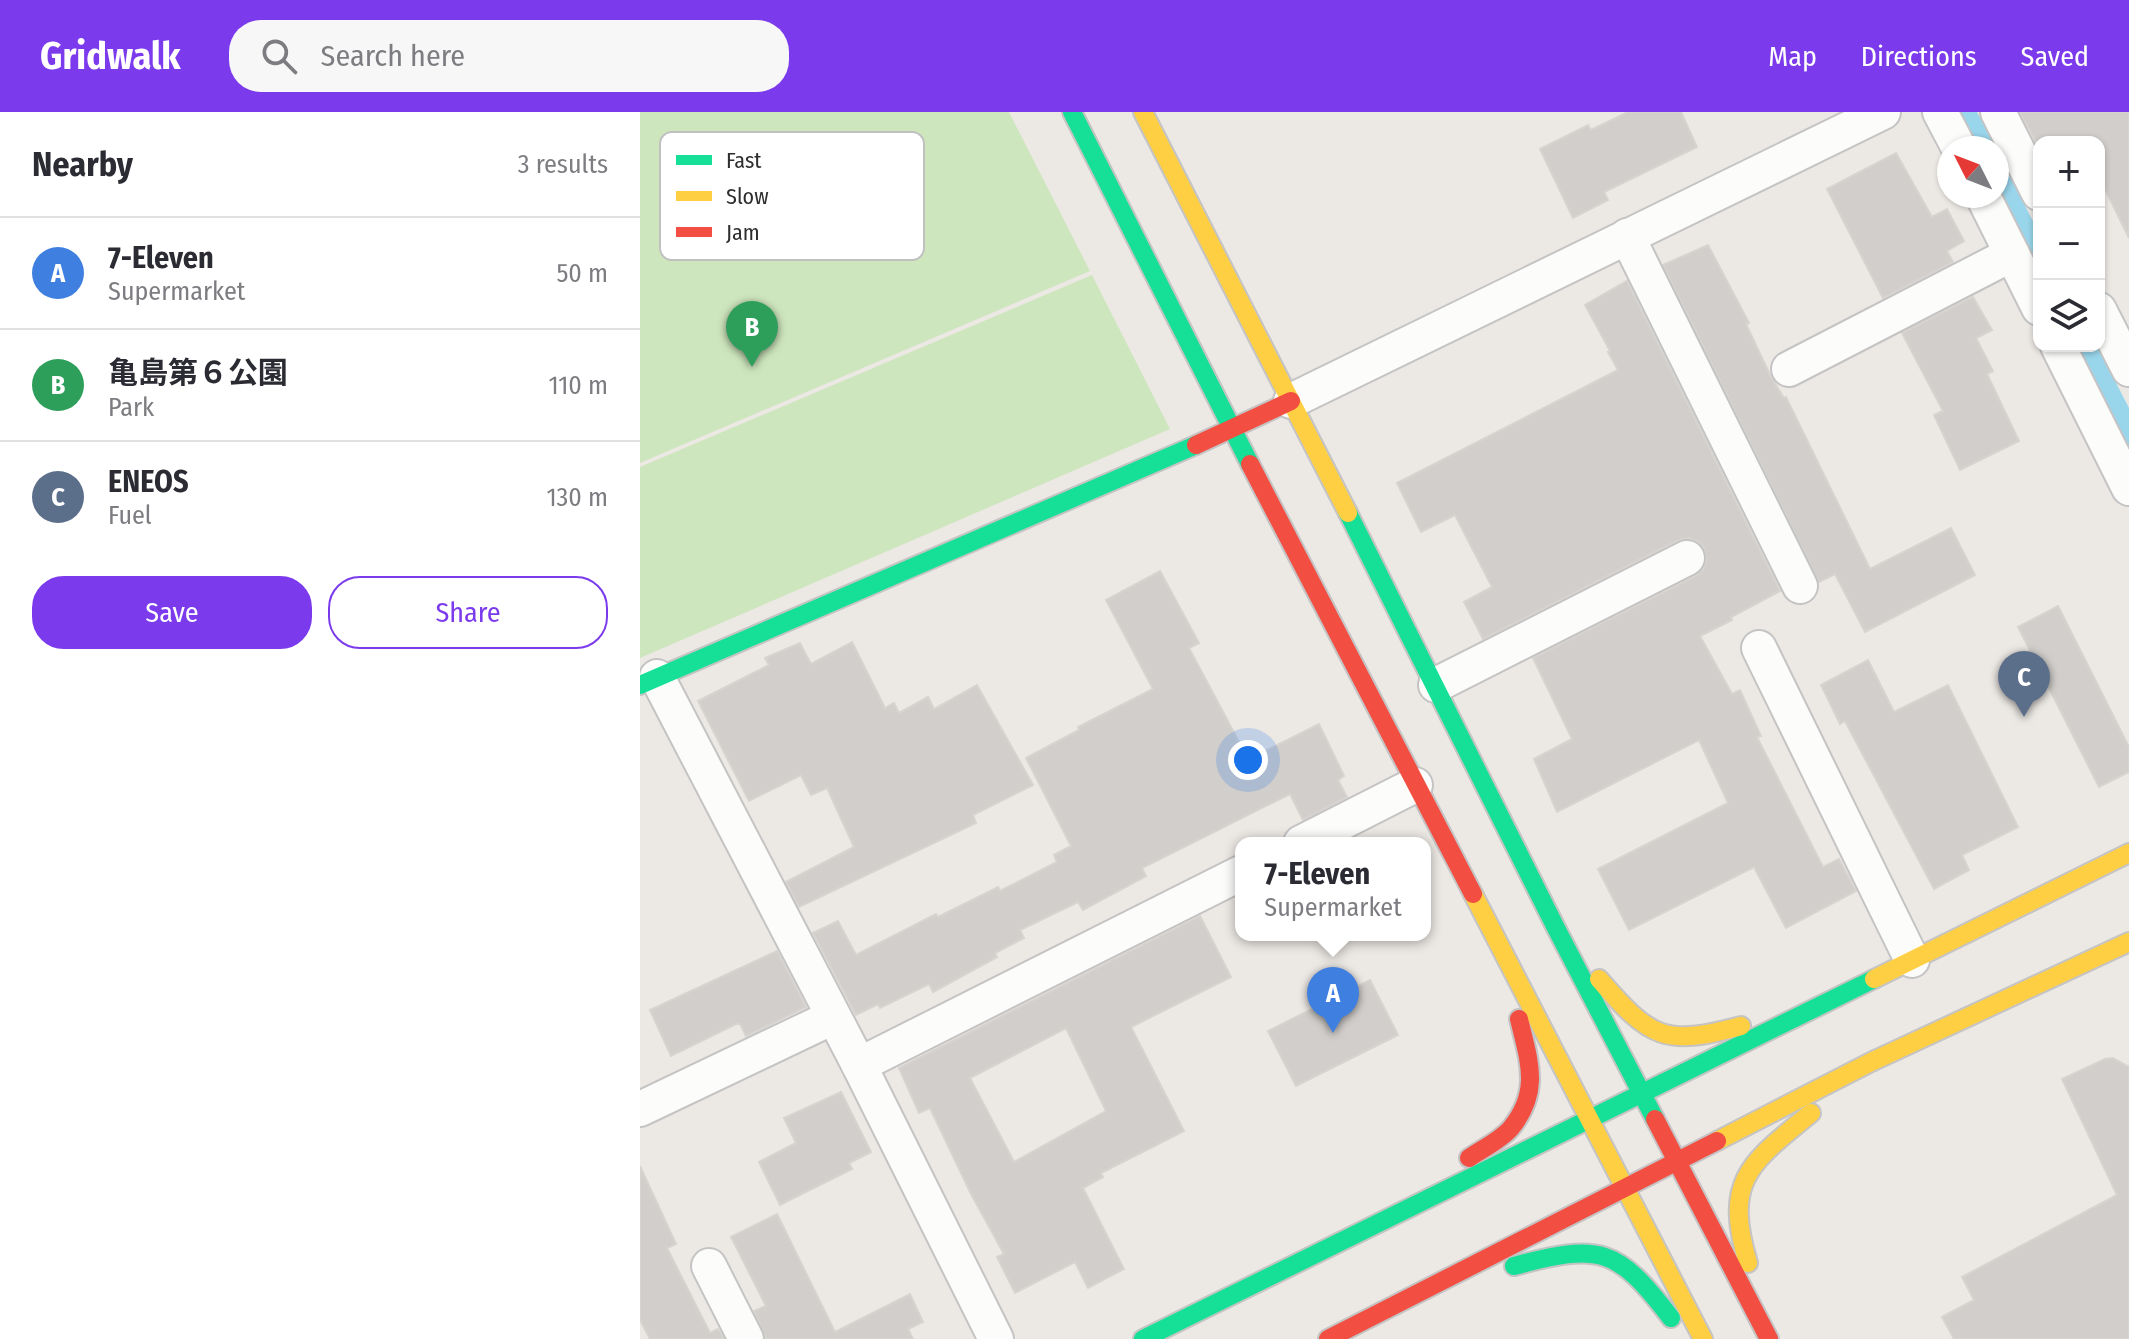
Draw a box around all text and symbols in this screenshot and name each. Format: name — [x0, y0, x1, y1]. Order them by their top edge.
search box — [229, 20, 789, 92]
text: Gridwalk — [40, 33, 181, 79]
icon: search — [257, 34, 301, 78]
text: Search here — [321, 38, 465, 74]
text: Map — [1768, 40, 1817, 73]
text: Directions — [1861, 40, 1977, 73]
text: Saved — [2021, 40, 2089, 73]
legend — [660, 132, 924, 260]
north arrow — [1937, 136, 2009, 208]
map controls — [2033, 136, 2105, 352]
button: + — [2033, 136, 2105, 208]
text: Nearby — [32, 144, 133, 185]
text: Fast — [726, 147, 762, 174]
text: 3 results — [518, 149, 608, 180]
text: Slow — [726, 183, 769, 210]
button: − — [2033, 208, 2105, 280]
text: Jam — [726, 219, 760, 246]
text: 7-Eleven — [108, 240, 214, 276]
text: A — [51, 258, 65, 289]
text: 50 m — [556, 258, 608, 289]
text: Supermarket — [108, 276, 245, 307]
button: layers — [2033, 280, 2105, 352]
pin: B — [726, 301, 778, 367]
text: 亀島第６公園 — [108, 355, 288, 391]
text: B — [51, 370, 65, 401]
text: 110 m — [548, 370, 608, 401]
text: Park — [108, 392, 154, 423]
text: ENEOS — [108, 464, 188, 500]
text: C — [51, 482, 65, 513]
text: 130 m — [546, 482, 608, 513]
text: Fuel — [108, 500, 152, 531]
button: Save — [32, 576, 312, 649]
button: Share — [328, 576, 608, 649]
pin: C — [1998, 651, 2050, 717]
your location — [1228, 740, 1268, 780]
popup — [1235, 837, 1431, 941]
text: 7-Eleven — [1264, 856, 1370, 892]
text: Supermarket — [1264, 892, 1402, 923]
pin: A — [1307, 967, 1359, 1033]

